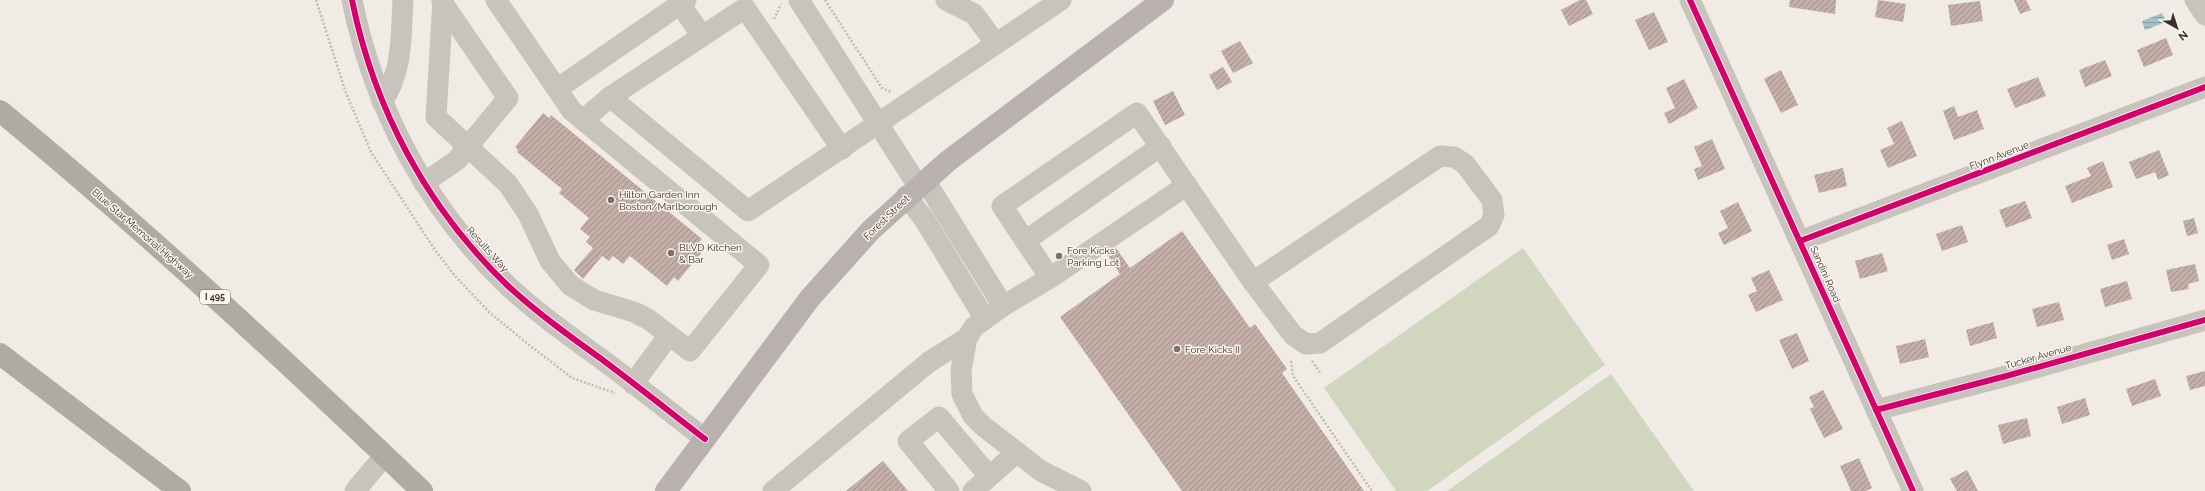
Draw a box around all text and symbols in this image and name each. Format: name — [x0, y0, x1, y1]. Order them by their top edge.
north arrow — [2157, 8, 2197, 48]
text: N — [2176, 28, 2190, 43]
street label: Flynn Avenue — [1968, 139, 2031, 172]
street label: Blue Star Memorial Highway — [90, 186, 196, 281]
place label: Hilton Garden Inn Boston/Marlborough — [619, 189, 717, 212]
street label: Forest Street — [861, 192, 912, 242]
marker: Hilton Garden Inn Boston/Marlborough — [606, 195, 616, 205]
street label: Results Way — [465, 225, 511, 275]
place label: BLVD Kitchen & Bar — [679, 242, 742, 265]
street label: Sandini Road — [1808, 244, 1843, 304]
place label: Fore Kicks Parking Lot — [1067, 245, 1120, 268]
marker: BLVD Kitchen & Bar — [666, 248, 676, 258]
marker: Fore Kicks Parking Lot — [1054, 251, 1064, 261]
road number: I 495 — [200, 290, 230, 304]
street label: Tucker Avenue — [2004, 342, 2073, 371]
marker: Fore Kicks II — [1172, 344, 1182, 354]
place label: Fore Kicks II — [1185, 344, 1240, 355]

